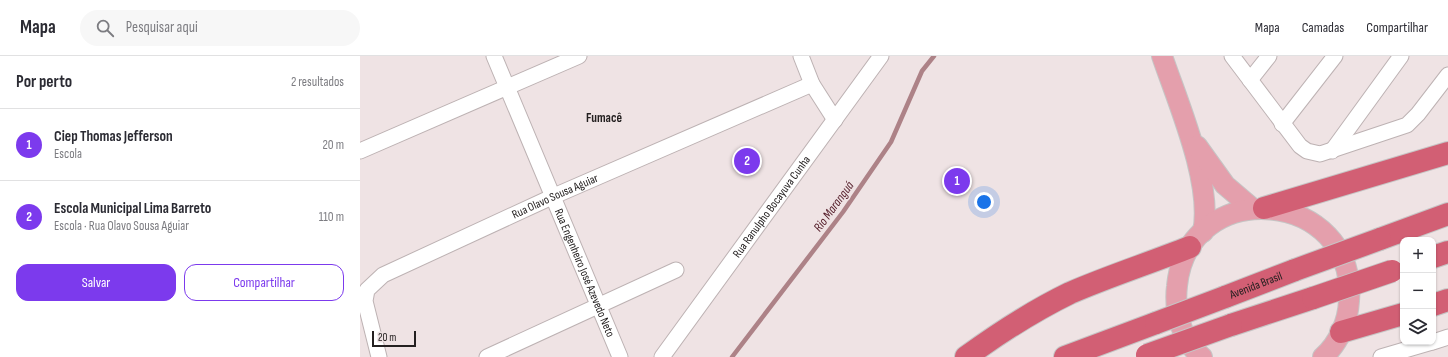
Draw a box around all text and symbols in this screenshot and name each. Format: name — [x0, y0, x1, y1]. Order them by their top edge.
search box — [80, 10, 360, 46]
text: Mapa — [20, 16, 56, 39]
icon: search — [94, 17, 116, 39]
text: Pesquisar aqui — [126, 18, 198, 37]
text: Mapa — [1255, 19, 1280, 36]
text: Camadas — [1302, 19, 1344, 36]
text: Compartilhar — [1366, 19, 1428, 36]
text: Por perto — [16, 72, 72, 92]
text: 2 resultados — [291, 74, 344, 90]
district label: Fumacê — [586, 110, 622, 126]
text: Ciep Thomas Jefferson — [54, 127, 173, 146]
text: 1 — [26, 137, 32, 153]
text: 20 m — [322, 137, 344, 153]
text: Escola — [54, 146, 82, 162]
pin: 2 — [734, 146, 760, 176]
street label: Rua Ranulpho Bocayuva Cunha — [730, 153, 814, 261]
pin: 1 — [944, 166, 970, 196]
street label: Rua Olavo Sousa Aguiar — [510, 171, 601, 222]
water label: Rio Maranguá — [810, 178, 858, 235]
your location — [974, 192, 994, 212]
text: Escola Municipal Lima Barreto — [54, 199, 211, 218]
street label: Rua Engenheiro José Azevedo Neto — [551, 207, 618, 339]
text: 2 — [26, 209, 32, 225]
text: 110 m — [319, 209, 344, 225]
text: Escola · Rua Olavo Sousa Aguiar — [54, 218, 189, 234]
map controls — [1400, 237, 1436, 345]
button: + — [1400, 237, 1436, 273]
button: Salvar — [16, 264, 176, 301]
button: Compartilhar — [184, 264, 344, 301]
street label: Avenida Brasil — [1227, 269, 1284, 303]
button: − — [1400, 273, 1436, 309]
button: layers — [1400, 309, 1436, 345]
scale bar — [372, 329, 416, 348]
text: 20 m — [378, 331, 396, 344]

